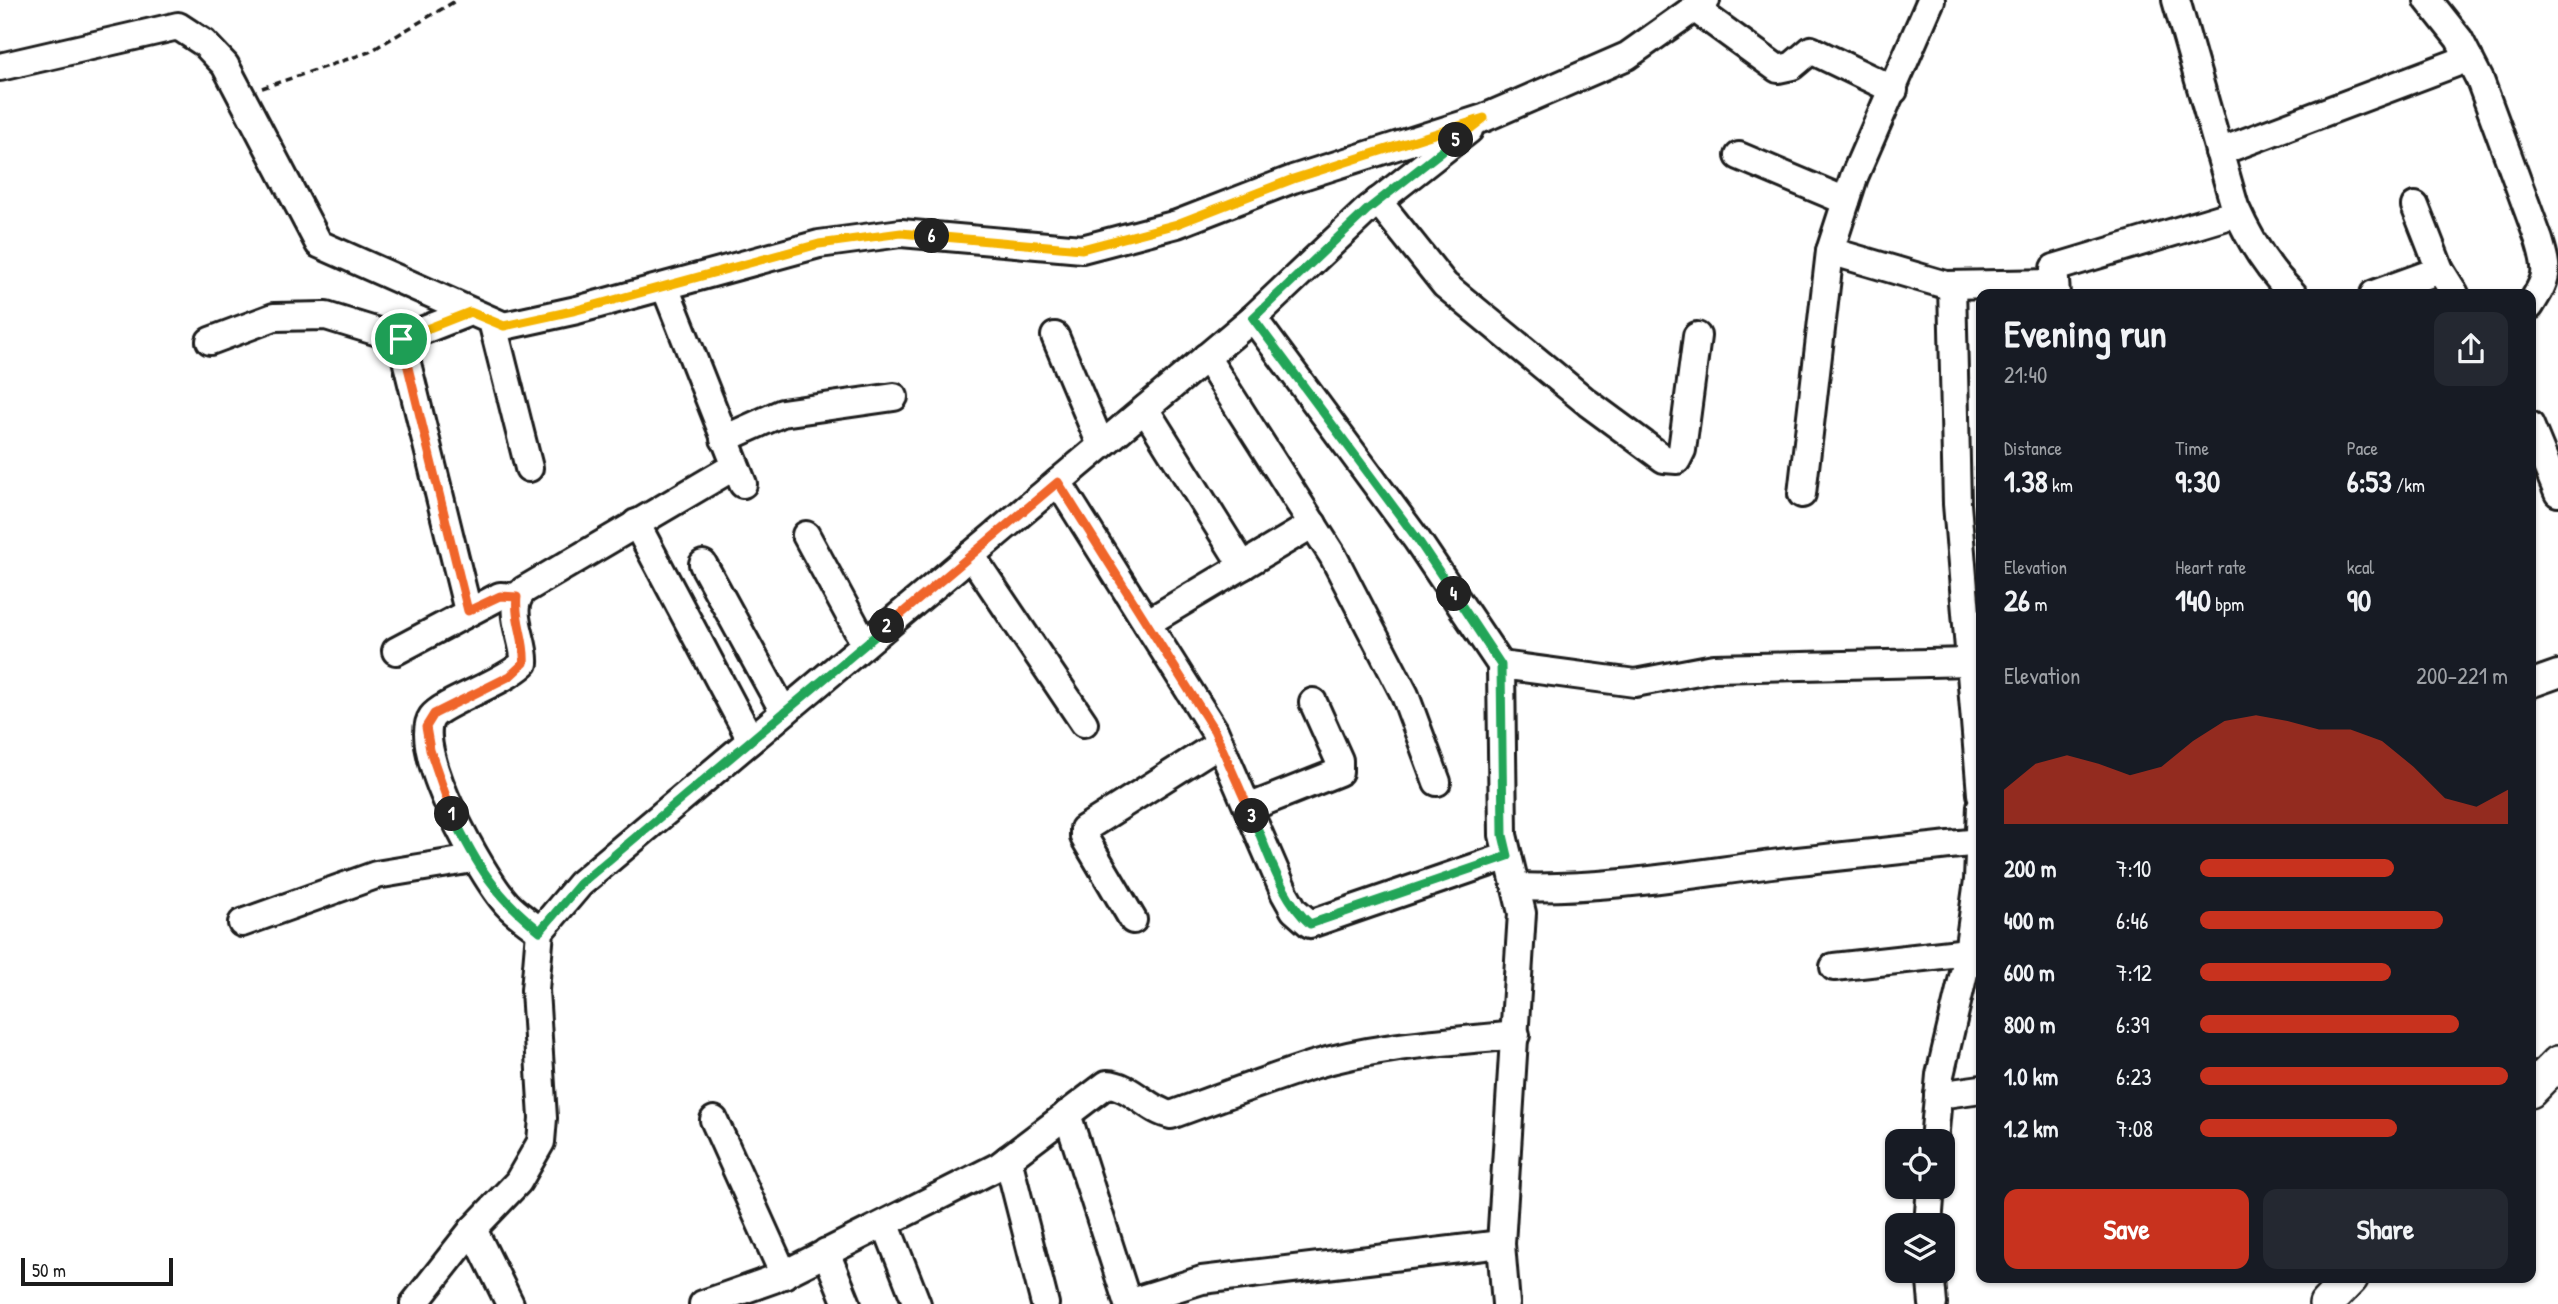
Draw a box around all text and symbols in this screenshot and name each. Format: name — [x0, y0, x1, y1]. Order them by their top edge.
pin: 5 — [1438, 122, 1474, 158]
text: 5 — [1451, 126, 1460, 152]
pin: 6 — [914, 218, 950, 254]
text: 6 — [928, 222, 935, 248]
text: Evening run — [2004, 307, 2167, 359]
pin — [371, 309, 431, 369]
button: share — [2434, 312, 2508, 386]
icon: arrive — [382, 320, 420, 358]
text: 21:40 — [2004, 359, 2047, 390]
text: Distance — [2004, 435, 2062, 461]
text: Time — [2175, 435, 2209, 461]
text: Pace — [2347, 435, 2378, 461]
text: 1.38 — [2004, 461, 2048, 501]
text: 9:30 — [2175, 461, 2220, 501]
text: 6:53 — [2347, 461, 2392, 501]
text: km — [2048, 472, 2073, 498]
text: /km — [2392, 472, 2425, 498]
text: Elevation — [2004, 554, 2067, 580]
text: Heart rate — [2175, 554, 2246, 580]
text: kcal — [2347, 554, 2374, 580]
pin: 4 — [1436, 576, 1472, 612]
text: 4 — [1450, 580, 1457, 606]
text: 26 — [2004, 580, 2030, 620]
text: 140 — [2175, 580, 2211, 620]
text: 90 — [2347, 580, 2371, 620]
text: m — [2030, 591, 2047, 617]
text: bpm — [2211, 591, 2244, 617]
pin: 2 — [870, 608, 904, 644]
text: 2 — [882, 612, 891, 638]
text: Elevation — [2004, 660, 2080, 691]
text: 200–221 m — [2416, 660, 2508, 691]
pin: 1 — [434, 796, 470, 832]
pin: 3 — [1234, 798, 1270, 834]
text: 1 — [448, 800, 455, 826]
text: 3 — [1247, 802, 1256, 828]
text: 200 m — [2004, 853, 2056, 884]
text: 7:10 — [2116, 853, 2151, 884]
text: 400 m — [2004, 905, 2054, 936]
text: 6:46 — [2116, 905, 2148, 936]
text: 600 m — [2004, 957, 2055, 988]
text: 7:12 — [2116, 957, 2152, 988]
text: 800 m — [2004, 1009, 2056, 1040]
text: 6:39 — [2116, 1009, 2149, 1040]
text: 1.0 km — [2004, 1061, 2058, 1092]
text: 6:23 — [2116, 1061, 2152, 1092]
text: 1.2 km — [2004, 1113, 2059, 1144]
text: 7:08 — [2116, 1113, 2153, 1144]
map controls — [1885, 1129, 1955, 1283]
button: locate — [1885, 1129, 1955, 1199]
button: Save — [2004, 1189, 2249, 1269]
button: Share — [2263, 1189, 2508, 1269]
button: layers — [1885, 1213, 1955, 1283]
scale bar — [21, 1255, 173, 1287]
text: 50 m — [32, 1257, 66, 1283]

